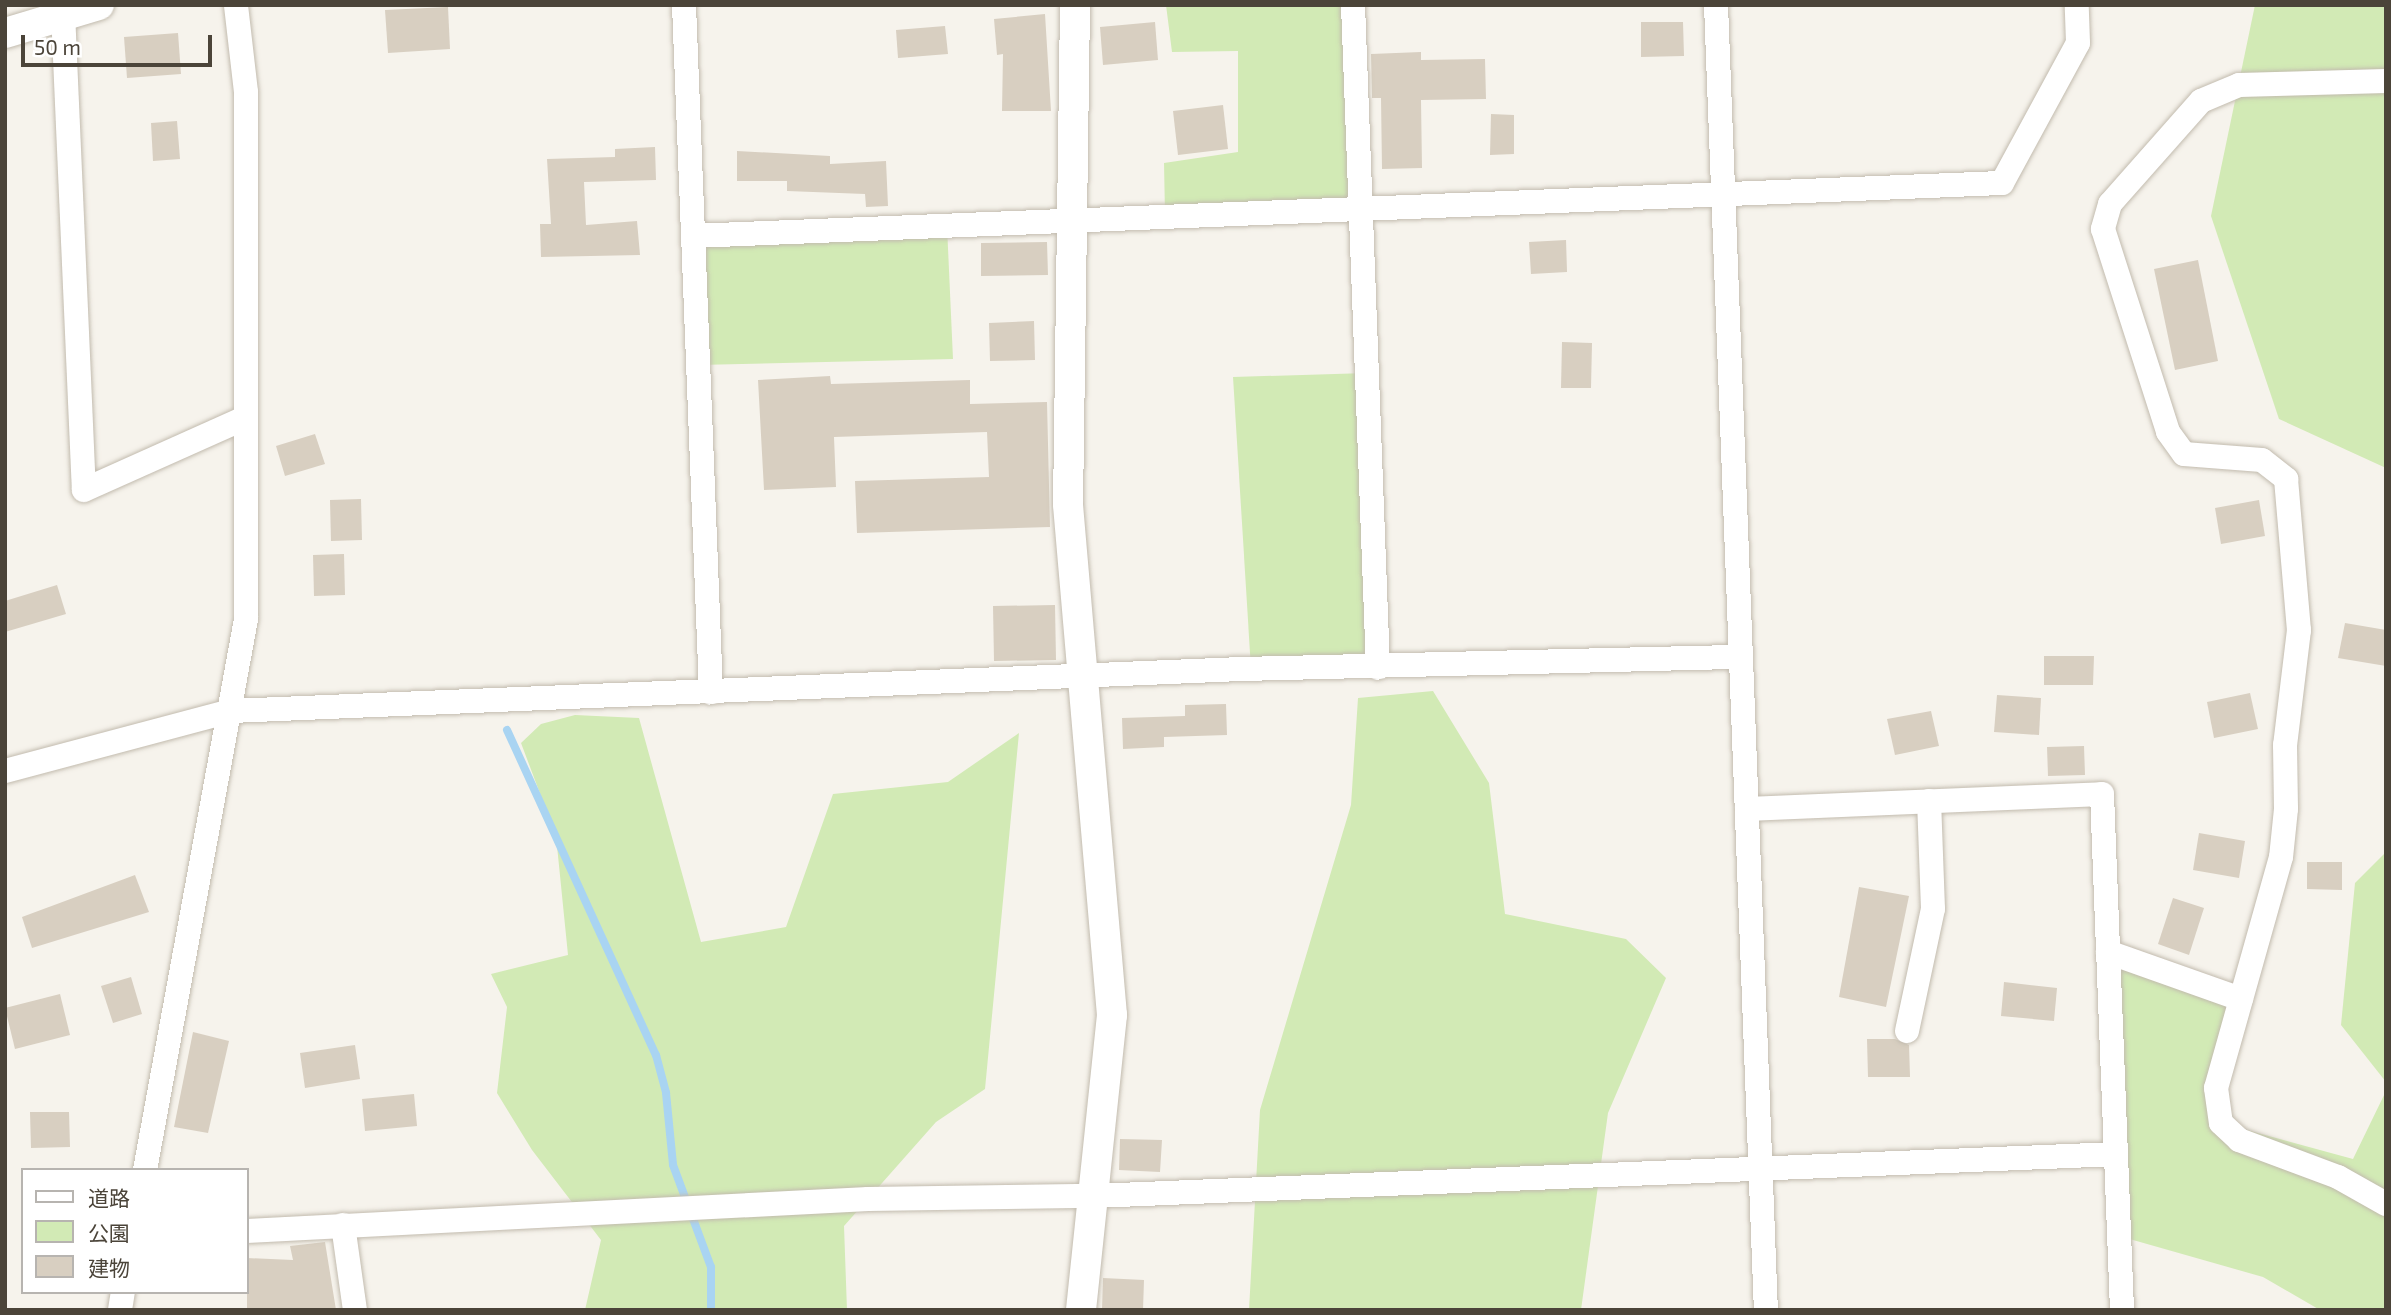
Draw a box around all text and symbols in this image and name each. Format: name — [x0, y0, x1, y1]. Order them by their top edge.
scale bar — [24, 21, 215, 65]
text: 50 m — [34, 34, 81, 59]
legend — [21, 1168, 248, 1294]
text: 道路 — [88, 1185, 130, 1210]
text: 公園 — [88, 1220, 130, 1245]
text: 建物 — [88, 1255, 130, 1280]

